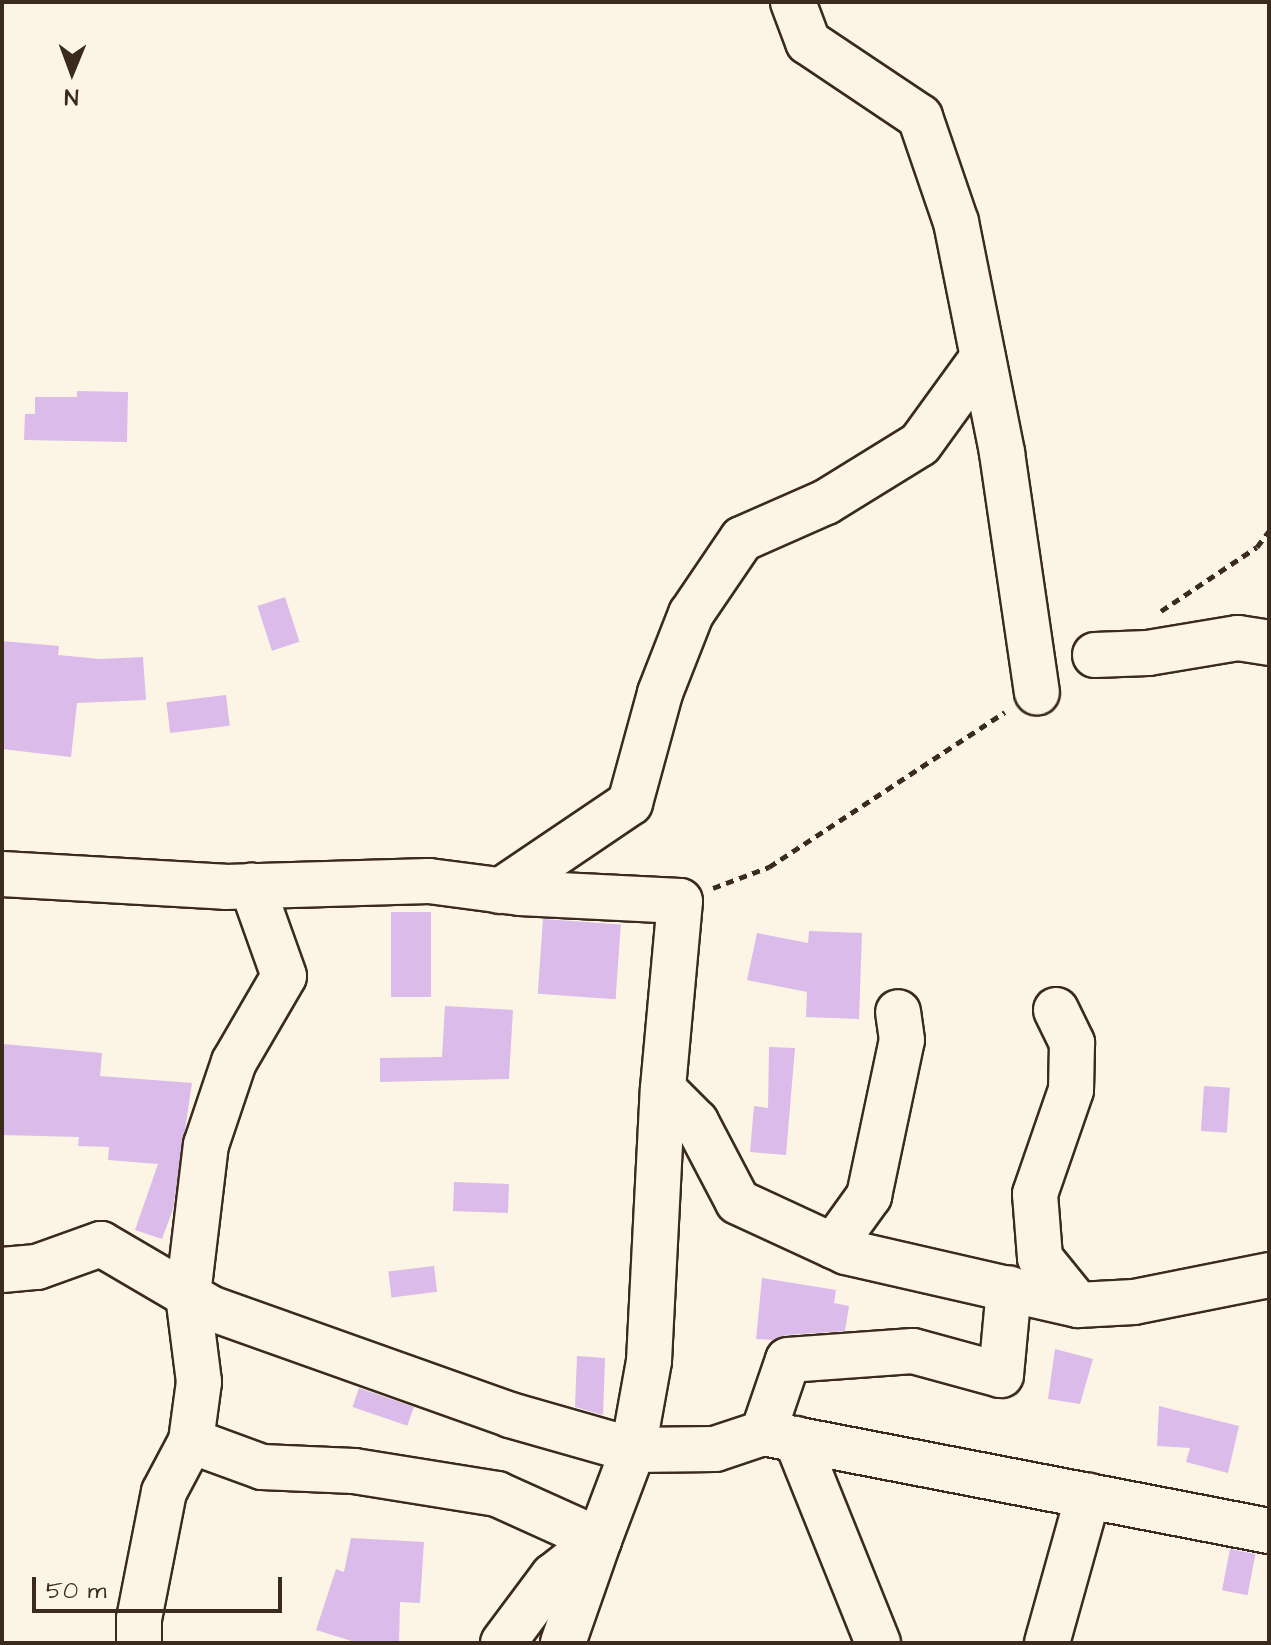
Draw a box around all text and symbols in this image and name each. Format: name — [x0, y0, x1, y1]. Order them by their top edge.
north arrow — [32, 32, 112, 112]
text: N — [64, 81, 79, 112]
scale bar — [36, 1561, 286, 1611]
text: 50 m — [46, 1574, 106, 1608]

